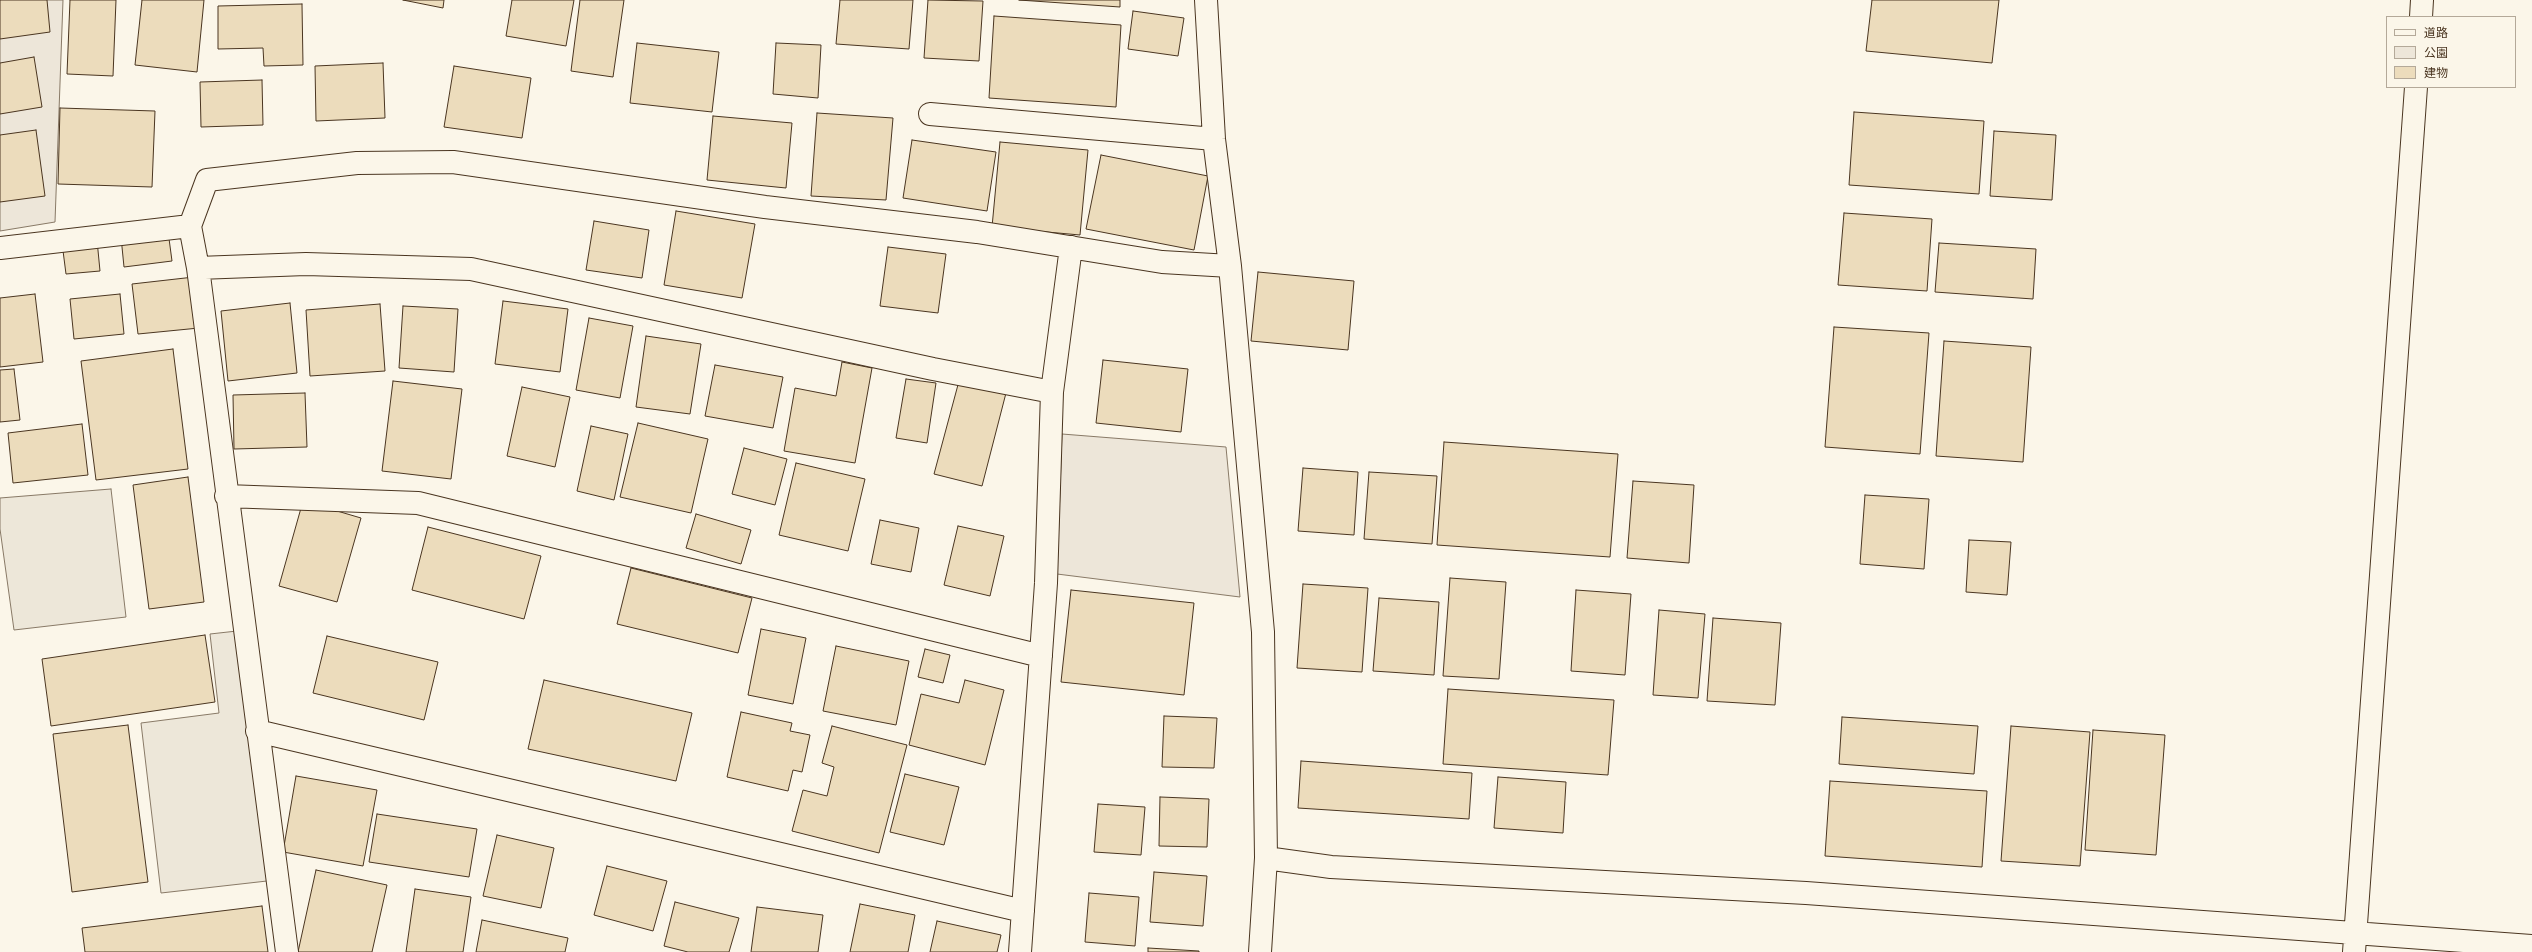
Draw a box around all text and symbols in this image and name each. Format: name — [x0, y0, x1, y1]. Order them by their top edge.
legend — [2386, 16, 2516, 88]
text: 道路 — [2424, 26, 2448, 41]
text: 公園 — [2424, 46, 2448, 61]
text: 建物 — [2424, 66, 2448, 81]

